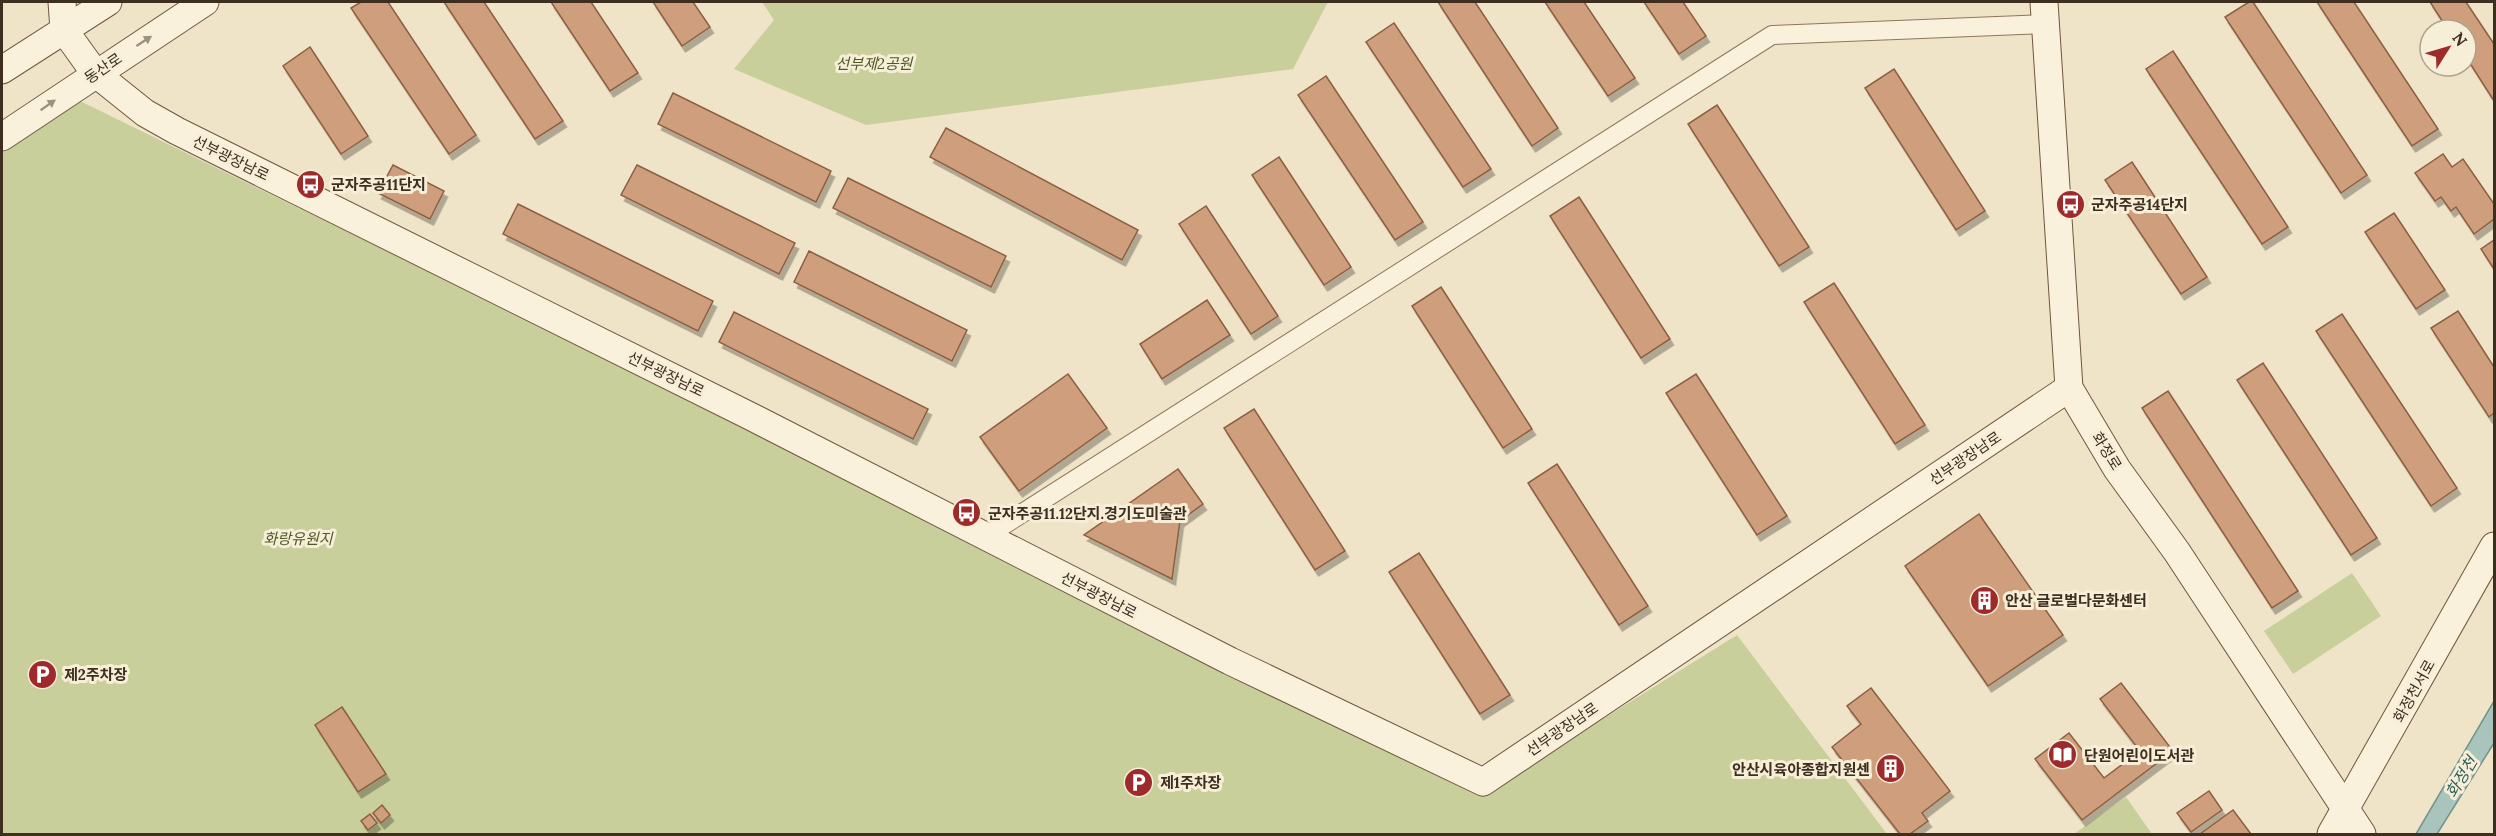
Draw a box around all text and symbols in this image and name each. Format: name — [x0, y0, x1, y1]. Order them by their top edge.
north arrow — [2418, 18, 2478, 78]
text: N — [2448, 28, 2472, 50]
one-way arrow — [136, 36, 152, 47]
street label: 동산로 — [81, 49, 125, 87]
park label: 선부제2공원 — [836, 54, 914, 73]
one-way arrow — [40, 99, 56, 111]
street label: 선부광장남로 — [190, 131, 272, 185]
bus stop icon: 군자주공11단지 — [294, 168, 326, 200]
place label: 군자주공11단지 — [331, 175, 426, 194]
bus stop icon: 군자주공14단지 — [2054, 188, 2086, 220]
place label: 군자주공14단지 — [2091, 195, 2188, 214]
street label: 선부광장남로 — [625, 347, 707, 401]
street label: 선부광장남로 — [1925, 427, 2005, 489]
street label: 화정로 — [2088, 428, 2126, 474]
bus stop icon: 군자주공11.12단지.경기도미술관 — [951, 497, 983, 529]
place label: 군자주공11.12단지.경기도미술관 — [988, 504, 1187, 523]
park label: 화랑유원지 — [263, 529, 334, 548]
street label: 선부광장남로 — [1058, 568, 1140, 622]
building icon: 안산 글로벌다문화센터 — [1968, 584, 2000, 616]
place label: 안산 글로벌다문화센터 — [2005, 591, 2147, 610]
street label: 화정천서로 — [2389, 656, 2439, 726]
parking icon: 제2주차장 — [27, 658, 59, 690]
place label: 제2주차장 — [64, 665, 127, 684]
street label: 선부광장남로 — [1522, 698, 1602, 760]
library icon: 단원어린이도서관 — [2047, 739, 2079, 771]
place label: 단원어린이도서관 — [2084, 746, 2195, 765]
water label: 화정천 — [2441, 751, 2482, 801]
building icon: 안산시육아종합지원센 — [1875, 753, 1907, 785]
place label: 안산시육아종합지원센 — [1732, 760, 1870, 779]
parking icon: 제1주차장 — [1123, 766, 1155, 798]
place label: 제1주차장 — [1160, 773, 1221, 792]

